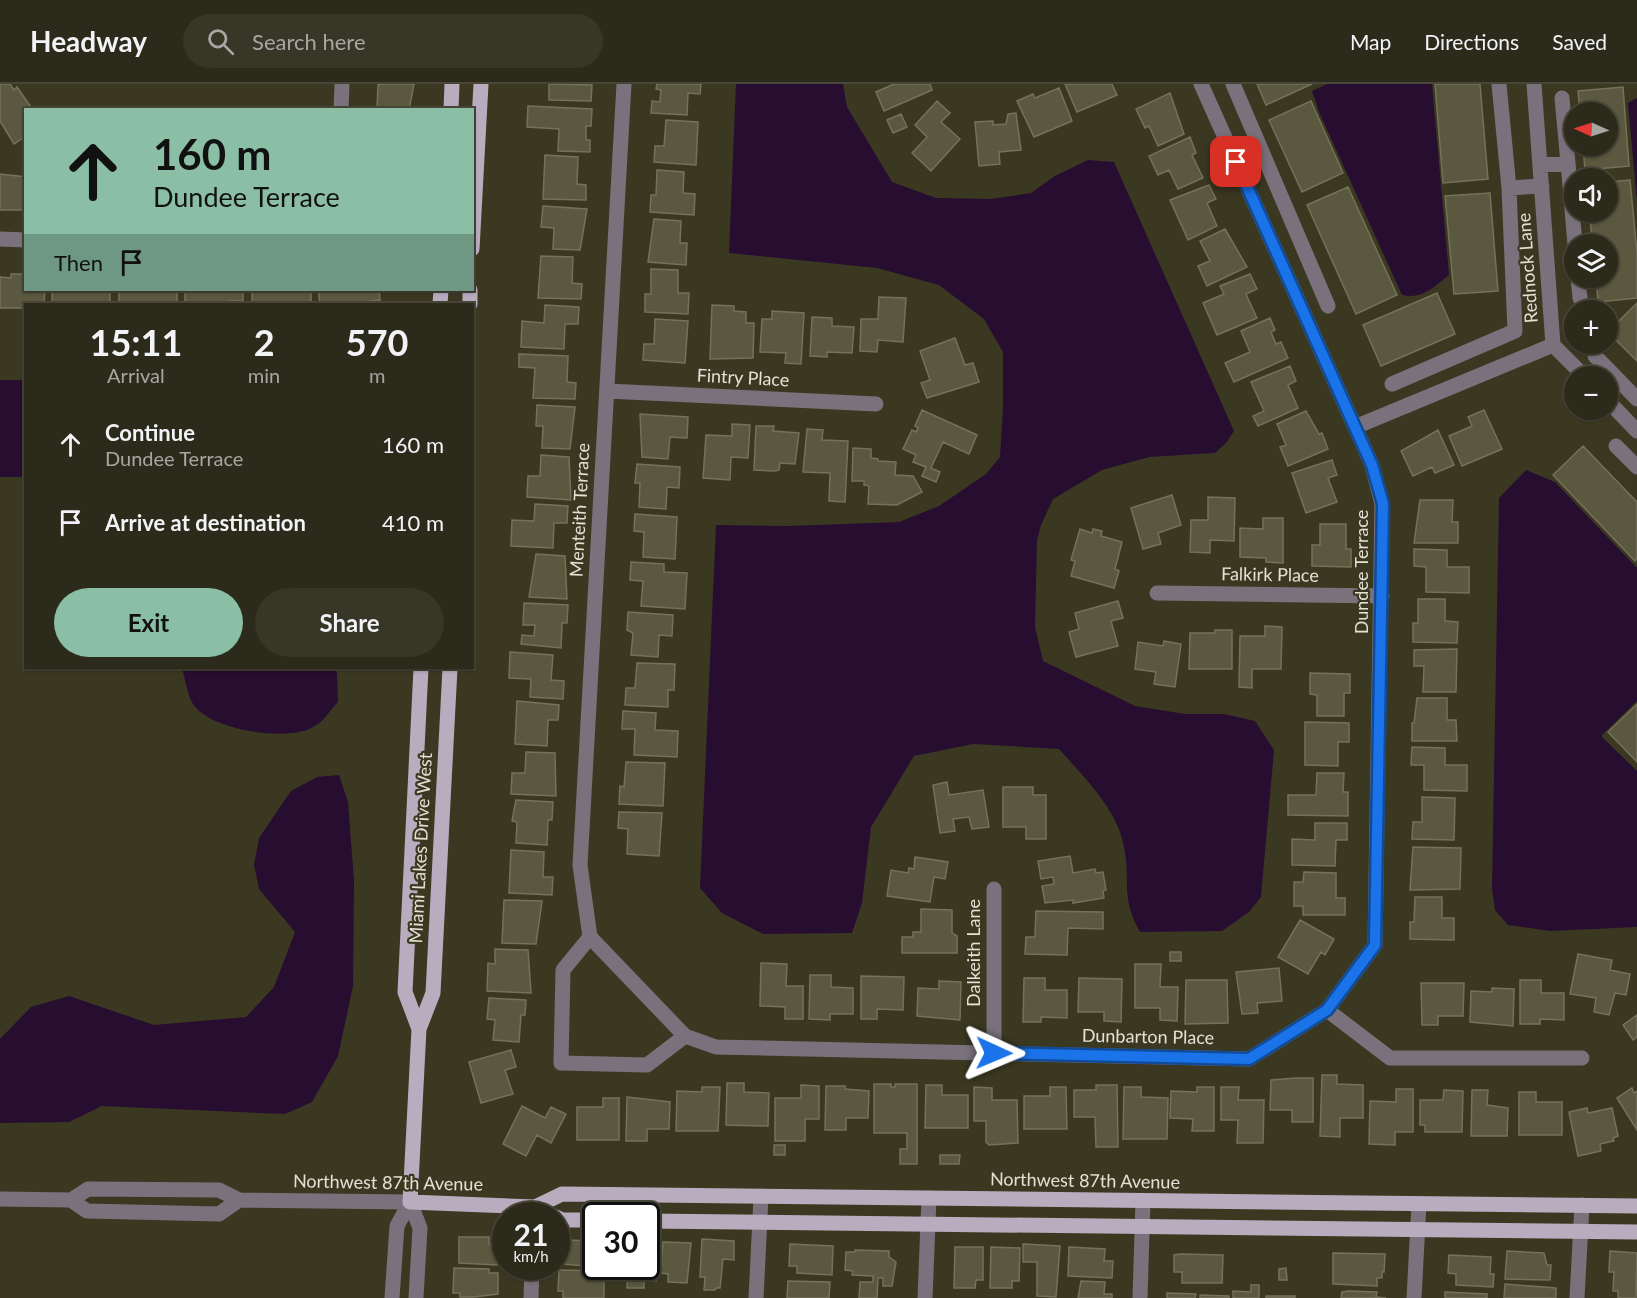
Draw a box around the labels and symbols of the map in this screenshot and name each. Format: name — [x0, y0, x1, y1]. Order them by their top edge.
north arrow — [1564, 102, 1618, 156]
pin — [1210, 136, 1261, 187]
street label: Rednock Lane — [1512, 212, 1542, 324]
street label: Fintry Place — [696, 364, 790, 390]
street label: Menteith Terrace — [564, 442, 594, 578]
street label: Dundee Terrace — [1350, 510, 1372, 634]
street label: Falkirk Place — [1221, 562, 1319, 586]
street label: Miami Lakes Drive West — [404, 751, 436, 944]
street label: Dalkeith Lane — [962, 899, 984, 1007]
position arrow — [962, 1021, 1026, 1085]
street label: Dunbarton Place — [1082, 1024, 1214, 1048]
street label: Northwest 87th Avenue — [990, 1167, 1180, 1193]
street label: Northwest 87th Avenue — [293, 1169, 483, 1195]
speed limit sign: 30 — [582, 1202, 660, 1280]

